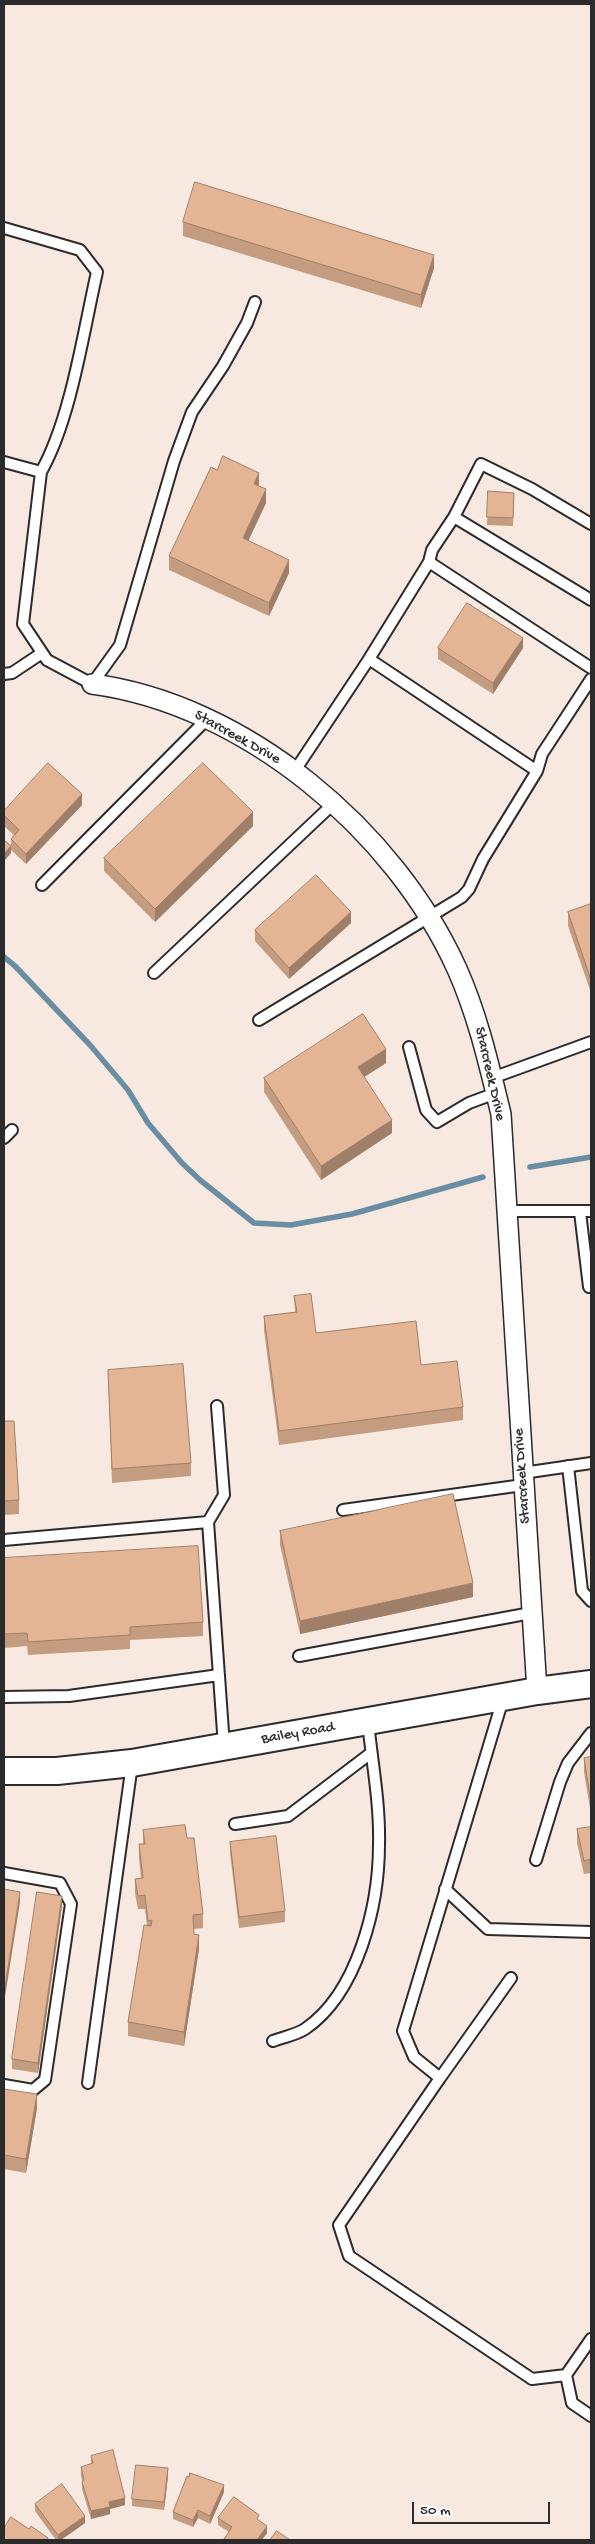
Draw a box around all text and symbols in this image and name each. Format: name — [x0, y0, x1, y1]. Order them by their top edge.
street label: Starcreek Drive — [191, 707, 283, 769]
street label: Starcreek Drive — [469, 1025, 509, 1123]
street label: Starcreek Drive — [511, 1428, 535, 1524]
street label: Bailey Road — [260, 1719, 336, 1749]
scale bar — [415, 2492, 552, 2524]
text: 50 m — [420, 2502, 451, 2520]

